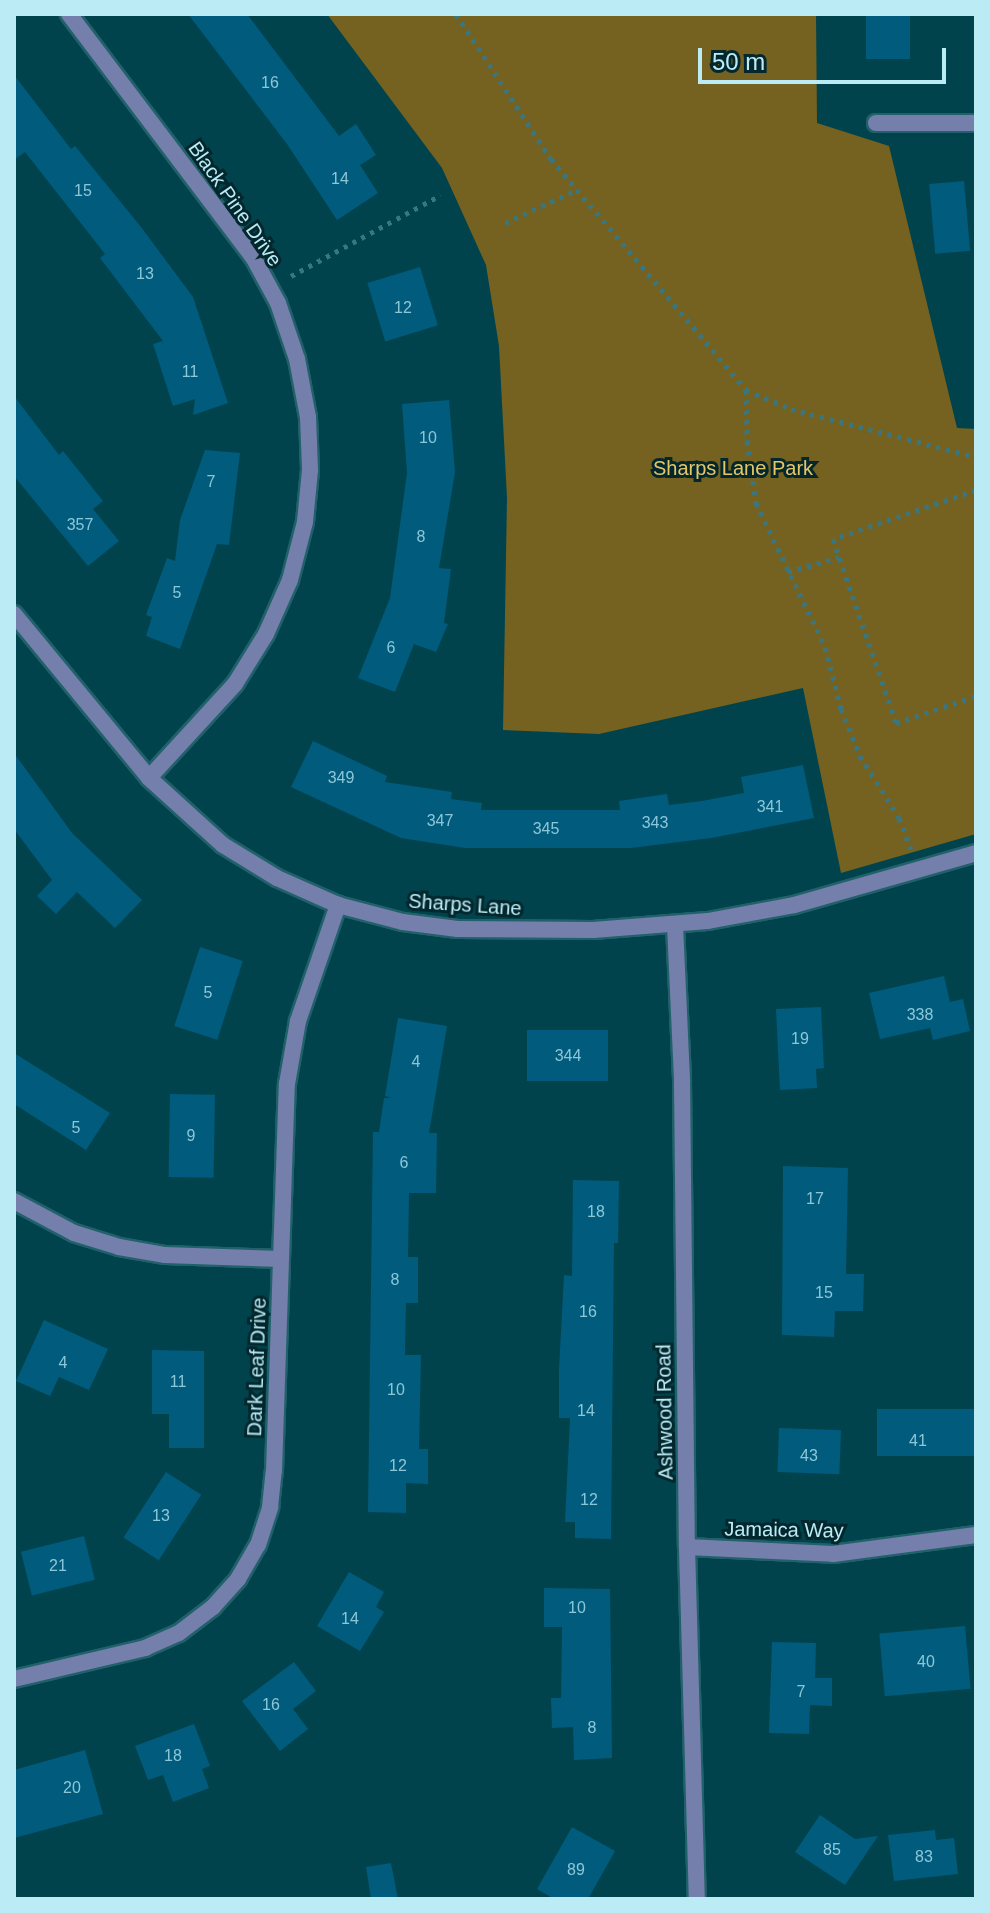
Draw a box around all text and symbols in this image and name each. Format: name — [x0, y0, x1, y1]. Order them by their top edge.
scale bar — [702, 32, 950, 82]
text: 50 m — [712, 48, 765, 75]
house number: 16 — [261, 73, 279, 93]
street label: Black Pine Drive — [183, 137, 287, 271]
house number: 14 — [331, 169, 349, 189]
house number: 15 — [74, 181, 92, 201]
house number: 13 — [136, 264, 154, 284]
house number: 12 — [394, 298, 412, 318]
house number: 11 — [182, 362, 198, 382]
house number: 10 — [419, 428, 437, 448]
park label: Sharps Lane Park — [653, 456, 813, 480]
house number: 7 — [207, 472, 215, 492]
house number: 357 — [67, 515, 93, 535]
house number: 8 — [417, 527, 425, 547]
house number: 5 — [173, 583, 181, 603]
house number: 6 — [387, 638, 395, 658]
house number: 349 — [328, 768, 354, 788]
house number: 341 — [757, 797, 783, 817]
house number: 347 — [427, 811, 453, 831]
house number: 343 — [642, 813, 668, 833]
house number: 345 — [533, 819, 559, 839]
street label: Sharps Lane — [408, 889, 522, 921]
house number: 5 — [204, 983, 212, 1003]
house number: 338 — [907, 1005, 933, 1025]
house number: 19 — [791, 1029, 809, 1049]
house number: 344 — [555, 1046, 581, 1066]
house number: 4 — [412, 1052, 420, 1072]
house number: 5 — [72, 1118, 80, 1138]
house number: 9 — [187, 1126, 195, 1146]
house number: 6 — [400, 1153, 408, 1173]
house number: 17 — [806, 1189, 824, 1209]
house number: 18 — [587, 1202, 605, 1222]
house number: 8 — [391, 1270, 399, 1290]
house number: 15 — [815, 1283, 833, 1303]
street label: Dark Leaf Drive — [243, 1297, 271, 1437]
house number: 16 — [579, 1302, 597, 1322]
street label: Ashwood Road — [652, 1344, 678, 1480]
house number: 4 — [59, 1353, 67, 1373]
house number: 11 — [170, 1372, 186, 1392]
house number: 10 — [387, 1380, 405, 1400]
house number: 14 — [577, 1401, 595, 1421]
house number: 41 — [909, 1431, 927, 1451]
house number: 43 — [800, 1446, 818, 1466]
house number: 12 — [389, 1456, 407, 1476]
house number: 12 — [580, 1490, 598, 1510]
house number: 13 — [152, 1506, 170, 1526]
street label: Jamaica Way — [724, 1517, 844, 1543]
house number: 21 — [49, 1556, 67, 1576]
house number: 10 — [568, 1598, 586, 1618]
house number: 14 — [341, 1609, 359, 1629]
house number: 40 — [917, 1652, 935, 1672]
house number: 7 — [797, 1682, 805, 1702]
house number: 16 — [262, 1695, 280, 1715]
house number: 8 — [588, 1718, 596, 1738]
house number: 18 — [164, 1746, 182, 1766]
house number: 20 — [63, 1778, 81, 1798]
house number: 85 — [823, 1840, 841, 1860]
house number: 83 — [915, 1847, 933, 1867]
house number: 89 — [567, 1860, 585, 1880]

